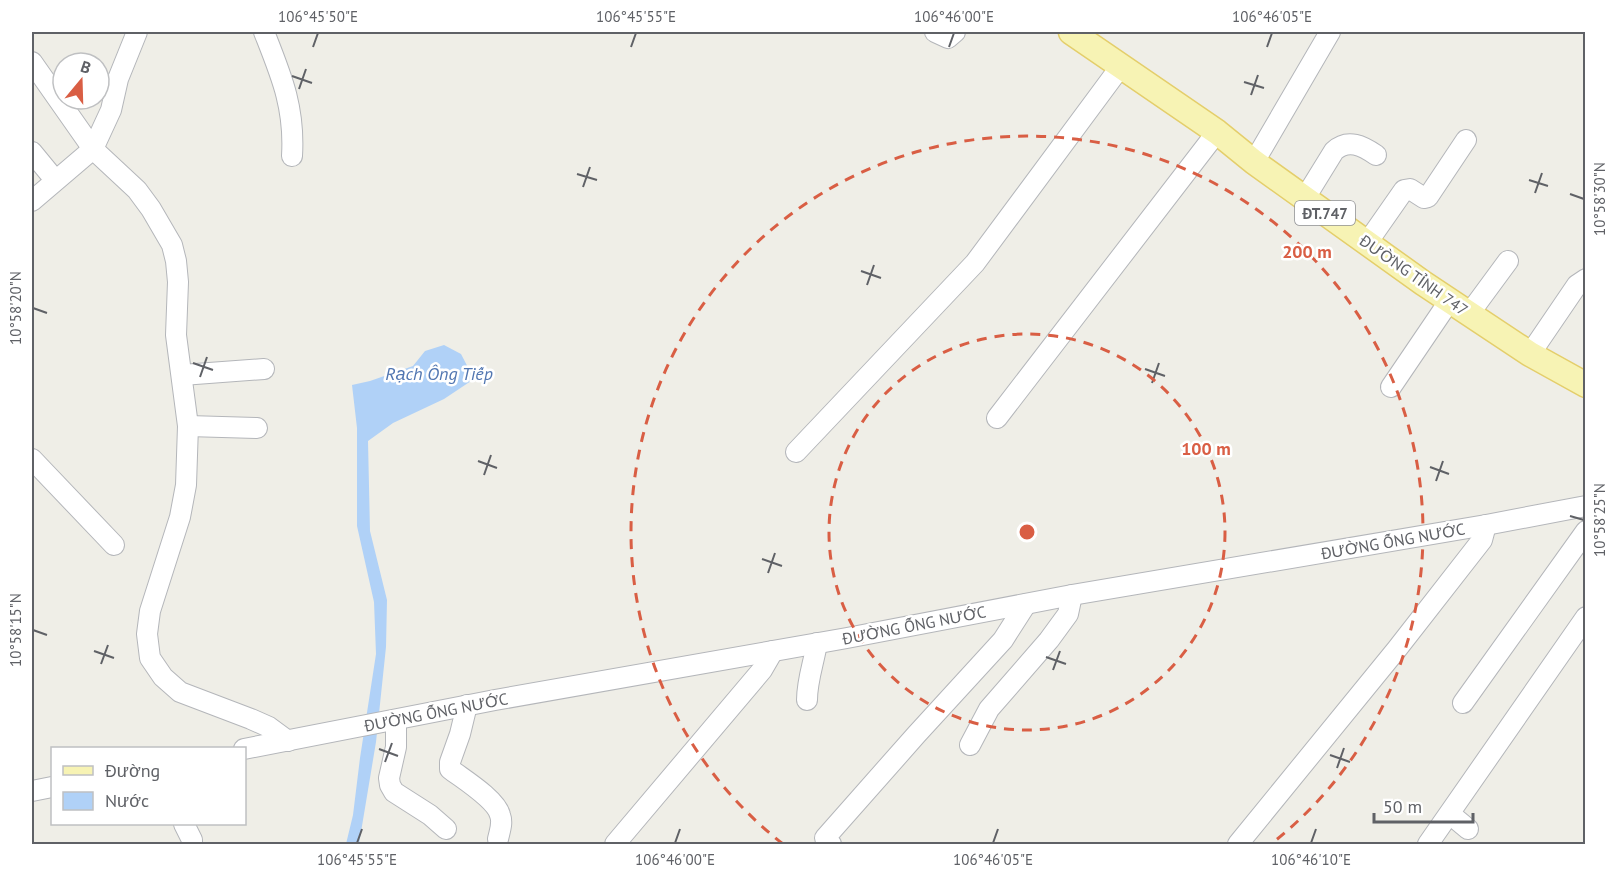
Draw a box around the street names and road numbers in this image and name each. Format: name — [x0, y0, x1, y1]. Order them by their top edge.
road number: ĐT.747 — [1295, 201, 1355, 225]
street label: ĐƯỜNG TỈNH 747 — [1355, 230, 1472, 320]
street label: ĐƯỜNG ỐNG NƯỚC — [1318, 518, 1467, 564]
street label: ĐƯỜNG ỐNG NƯỚC — [840, 601, 987, 649]
street label: ĐƯỜNG ỐNG NƯỚC — [362, 688, 509, 736]

